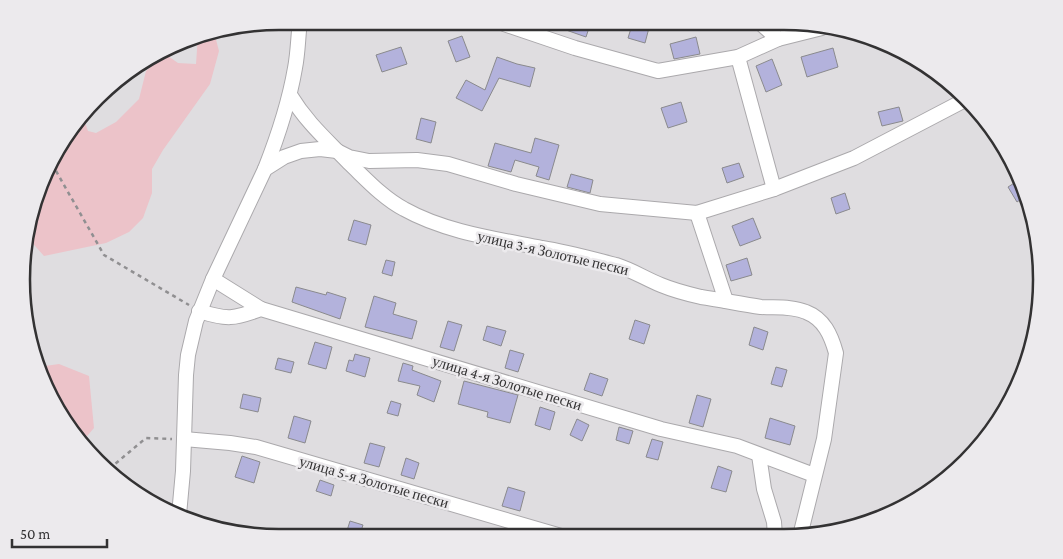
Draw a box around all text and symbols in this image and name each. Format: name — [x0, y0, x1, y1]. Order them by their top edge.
street label: улица 3-я Золотые пески — [476, 228, 630, 278]
street label: улица 4-я Золотые пески — [430, 353, 584, 413]
street label: улица 5-я Золотые пески — [297, 453, 451, 511]
scale bar — [12, 516, 108, 548]
text: 50 m — [20, 526, 50, 542]

